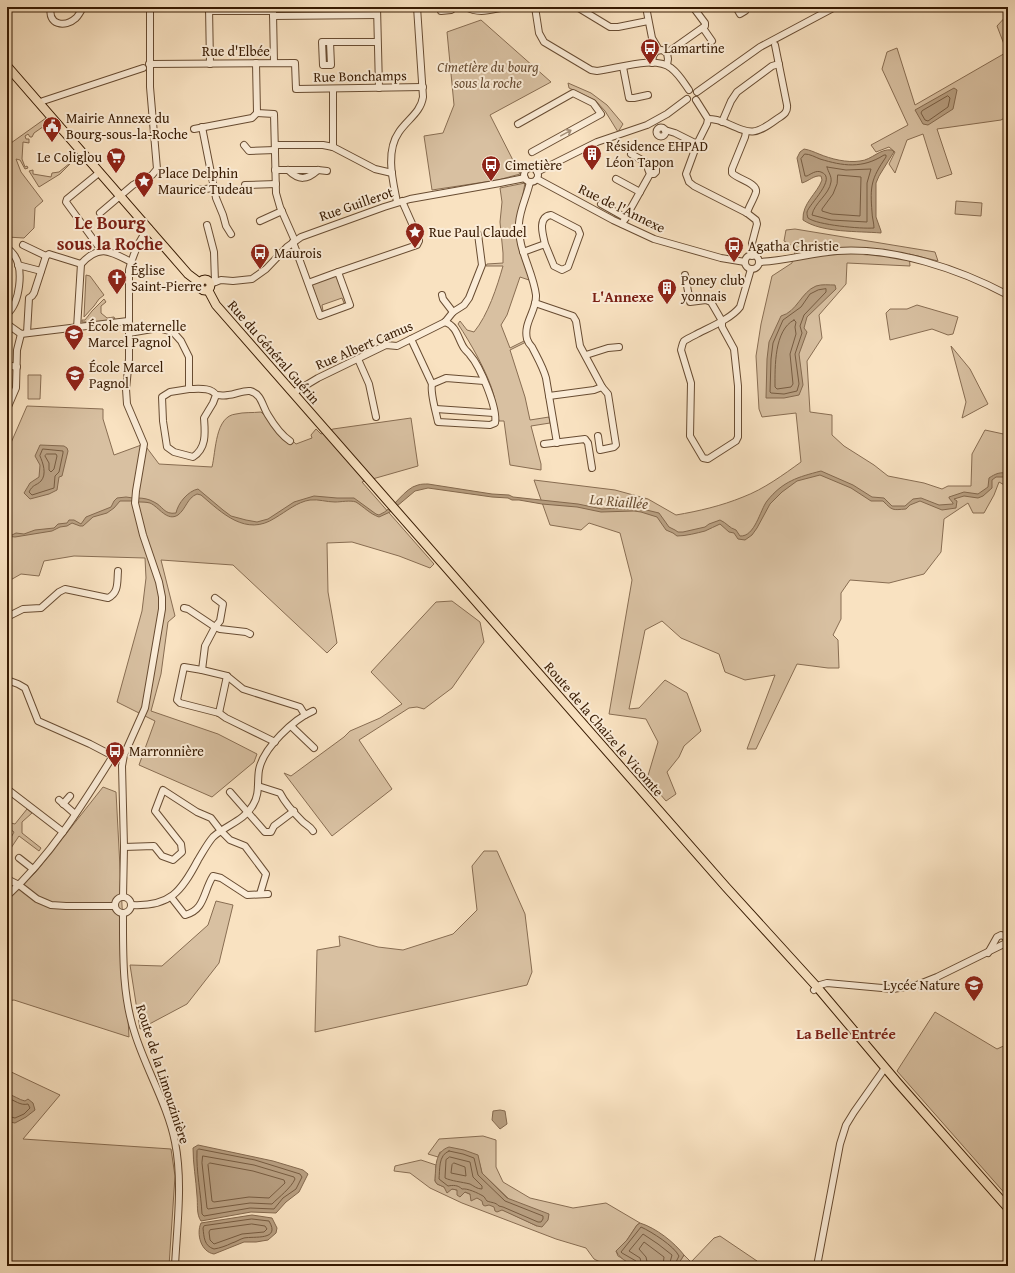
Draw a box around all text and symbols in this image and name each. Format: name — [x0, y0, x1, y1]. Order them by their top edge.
bus stop icon: Lamartine — [639, 37, 661, 65]
place label: Lamartine — [664, 38, 725, 58]
street label: Rue d'Elbée — [202, 41, 270, 61]
park label: Cimetière du bourg sous la roche — [437, 57, 539, 93]
street label: Rue Bonchamps — [313, 65, 407, 87]
place label: Mairie Annexe du Bourg-sous-la-Roche — [66, 108, 188, 144]
public building icon: Mairie Annexe du Bourg-sous-la-Roche — [41, 115, 63, 143]
one-way arrow — [560, 129, 572, 137]
place label: Résidence EHPAD Léon Tapon — [606, 136, 708, 172]
building icon: Résidence EHPAD Léon Tapon — [581, 143, 603, 171]
supermarket icon: Le Coliglou — [105, 146, 127, 174]
place label: Le Coliglou — [37, 147, 102, 167]
bus stop icon: Cimetière — [480, 154, 502, 182]
place label: Cimetière — [505, 155, 563, 175]
place label: Place Delphin Maurice Tudeau — [158, 163, 253, 199]
place icon: Place Delphin Maurice Tudeau — [133, 170, 155, 198]
street label: Rue de l'Annexe — [575, 178, 669, 238]
street label: Rue Guillerot — [316, 182, 396, 226]
district label: Le Bourg sous la Roche — [57, 209, 163, 257]
place icon: Rue Paul Claudel — [404, 221, 426, 249]
place label: Rue Paul Claudel — [429, 222, 527, 242]
bus stop icon: Agatha Christie — [723, 235, 745, 263]
place label: Agatha Christie — [748, 236, 839, 256]
bus stop icon: Maurois — [249, 242, 271, 270]
place label: Maurois — [274, 243, 322, 263]
place label: Église Saint-Pierre — [131, 260, 202, 296]
church icon: Église Saint-Pierre — [106, 267, 128, 295]
place label: Poney club yonnais — [680, 270, 745, 306]
building icon: Poney club yonnais — [656, 277, 678, 305]
district label: L'Annexe — [592, 286, 654, 307]
street label: Rue du Général Guérin — [223, 296, 325, 408]
street label: Rue Albert Camus — [312, 315, 416, 375]
place label: École maternelle Marcel Pagnol — [88, 316, 187, 352]
school or university icon: École maternelle Marcel Pagnol — [63, 323, 85, 351]
place label: École Marcel Pagnol — [89, 357, 163, 393]
school or university icon: École Marcel Pagnol — [64, 364, 86, 392]
water label: La Riaillée — [588, 488, 649, 514]
street label: Route de la Chaize le Vicomte — [540, 657, 669, 801]
bus stop icon: Marronnière — [104, 740, 126, 768]
place label: Marronnière — [129, 741, 204, 761]
school or university icon: Lycée Nature — [963, 974, 985, 1002]
place label: Lycée Nature — [883, 975, 960, 995]
street label: Route de la Limouzinière — [131, 1002, 195, 1147]
district label: La Belle Entrée — [796, 1023, 896, 1044]

